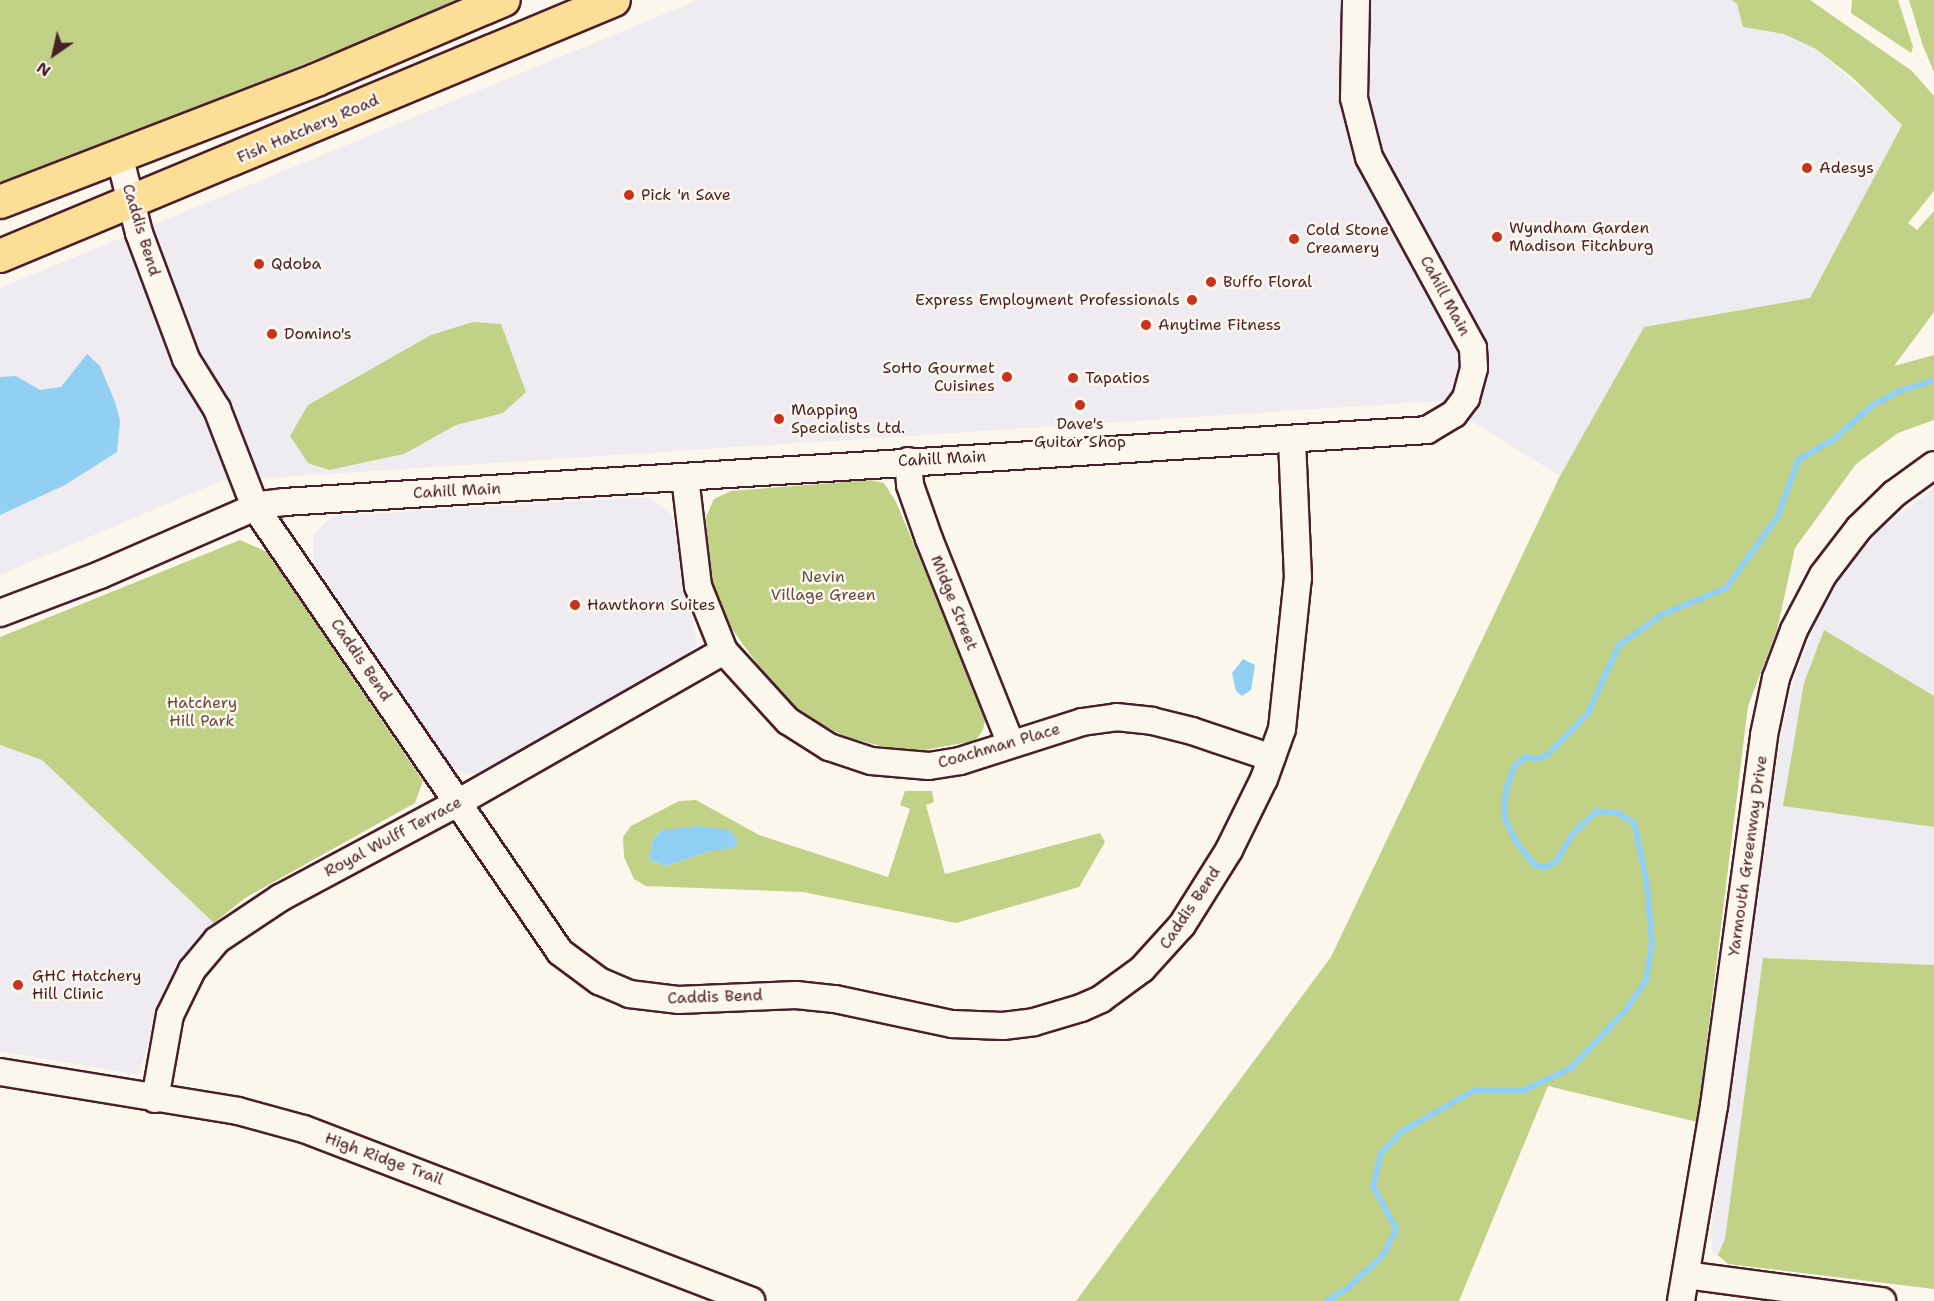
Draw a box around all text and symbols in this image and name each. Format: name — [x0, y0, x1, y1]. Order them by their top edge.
north arrow — [24, 24, 84, 84]
text: N — [33, 57, 55, 82]
street label: Fish Hatchery Road — [234, 90, 382, 168]
place label: Adesys — [1819, 158, 1874, 178]
marker: Adesys — [1800, 161, 1814, 175]
street label: Caddis Bend — [118, 182, 164, 278]
place label: Pick 'n Save — [641, 185, 731, 205]
marker: Pick 'n Save — [622, 188, 636, 202]
place label: Wyndham Garden Madison Fitchburg — [1509, 218, 1654, 256]
place label: Cold Stone Creamery — [1306, 220, 1389, 258]
marker: Wyndham Garden Madison Fitchburg — [1490, 230, 1504, 244]
marker: Cold Stone Creamery — [1287, 232, 1301, 246]
street label: Cahill Main — [1416, 253, 1474, 339]
place label: Qdoba — [271, 254, 321, 274]
marker: Qdoba — [252, 257, 266, 271]
place label: Buffo Floral — [1223, 272, 1312, 292]
marker: Buffo Floral — [1204, 275, 1218, 289]
place label: Express Employment Professionals — [915, 290, 1180, 310]
marker: Express Employment Professionals — [1185, 293, 1199, 307]
place label: Anytime Fitness — [1158, 315, 1281, 335]
marker: Anytime Fitness — [1139, 318, 1153, 332]
place label: Domino's — [284, 324, 352, 344]
marker: Domino's — [265, 327, 279, 341]
place label: SoHo Gourmet Cuisines — [883, 358, 995, 396]
place label: Tapatios — [1085, 368, 1150, 388]
marker: SoHo Gourmet Cuisines — [1000, 370, 1014, 384]
marker: Tapatios — [1066, 371, 1080, 385]
marker: Dave's Guitar Shop — [1073, 398, 1087, 412]
place label: Mapping Specialists Ltd. — [791, 400, 905, 438]
marker: Mapping Specialists Ltd. — [772, 412, 786, 426]
place label: Dave's Guitar Shop — [1034, 414, 1126, 452]
street label: Cahill Main — [898, 447, 986, 471]
street label: Cahill Main — [413, 479, 501, 503]
street label: Midge Street — [926, 553, 982, 653]
park label: Nevin Village Green — [770, 567, 876, 605]
place label: Hawthorn Suites — [587, 595, 715, 615]
marker: Hawthorn Suites — [568, 598, 582, 612]
street label: Caddis Bend — [326, 615, 396, 705]
park label: Hatchery Hill Park — [167, 693, 237, 731]
street label: Coachman Place — [936, 719, 1062, 773]
street label: Yarmouth Greenway Drive — [1724, 754, 1772, 958]
street label: Royal Wulff Terrace — [321, 793, 465, 881]
street label: Caddis Bend — [1155, 863, 1225, 953]
place label: GHC Hatchery Hill Clinic — [32, 966, 142, 1004]
marker: GHC Hatchery Hill Clinic — [9, 976, 27, 994]
street label: Caddis Bend — [667, 986, 763, 1008]
street label: High Ridge Trail — [322, 1129, 446, 1189]

